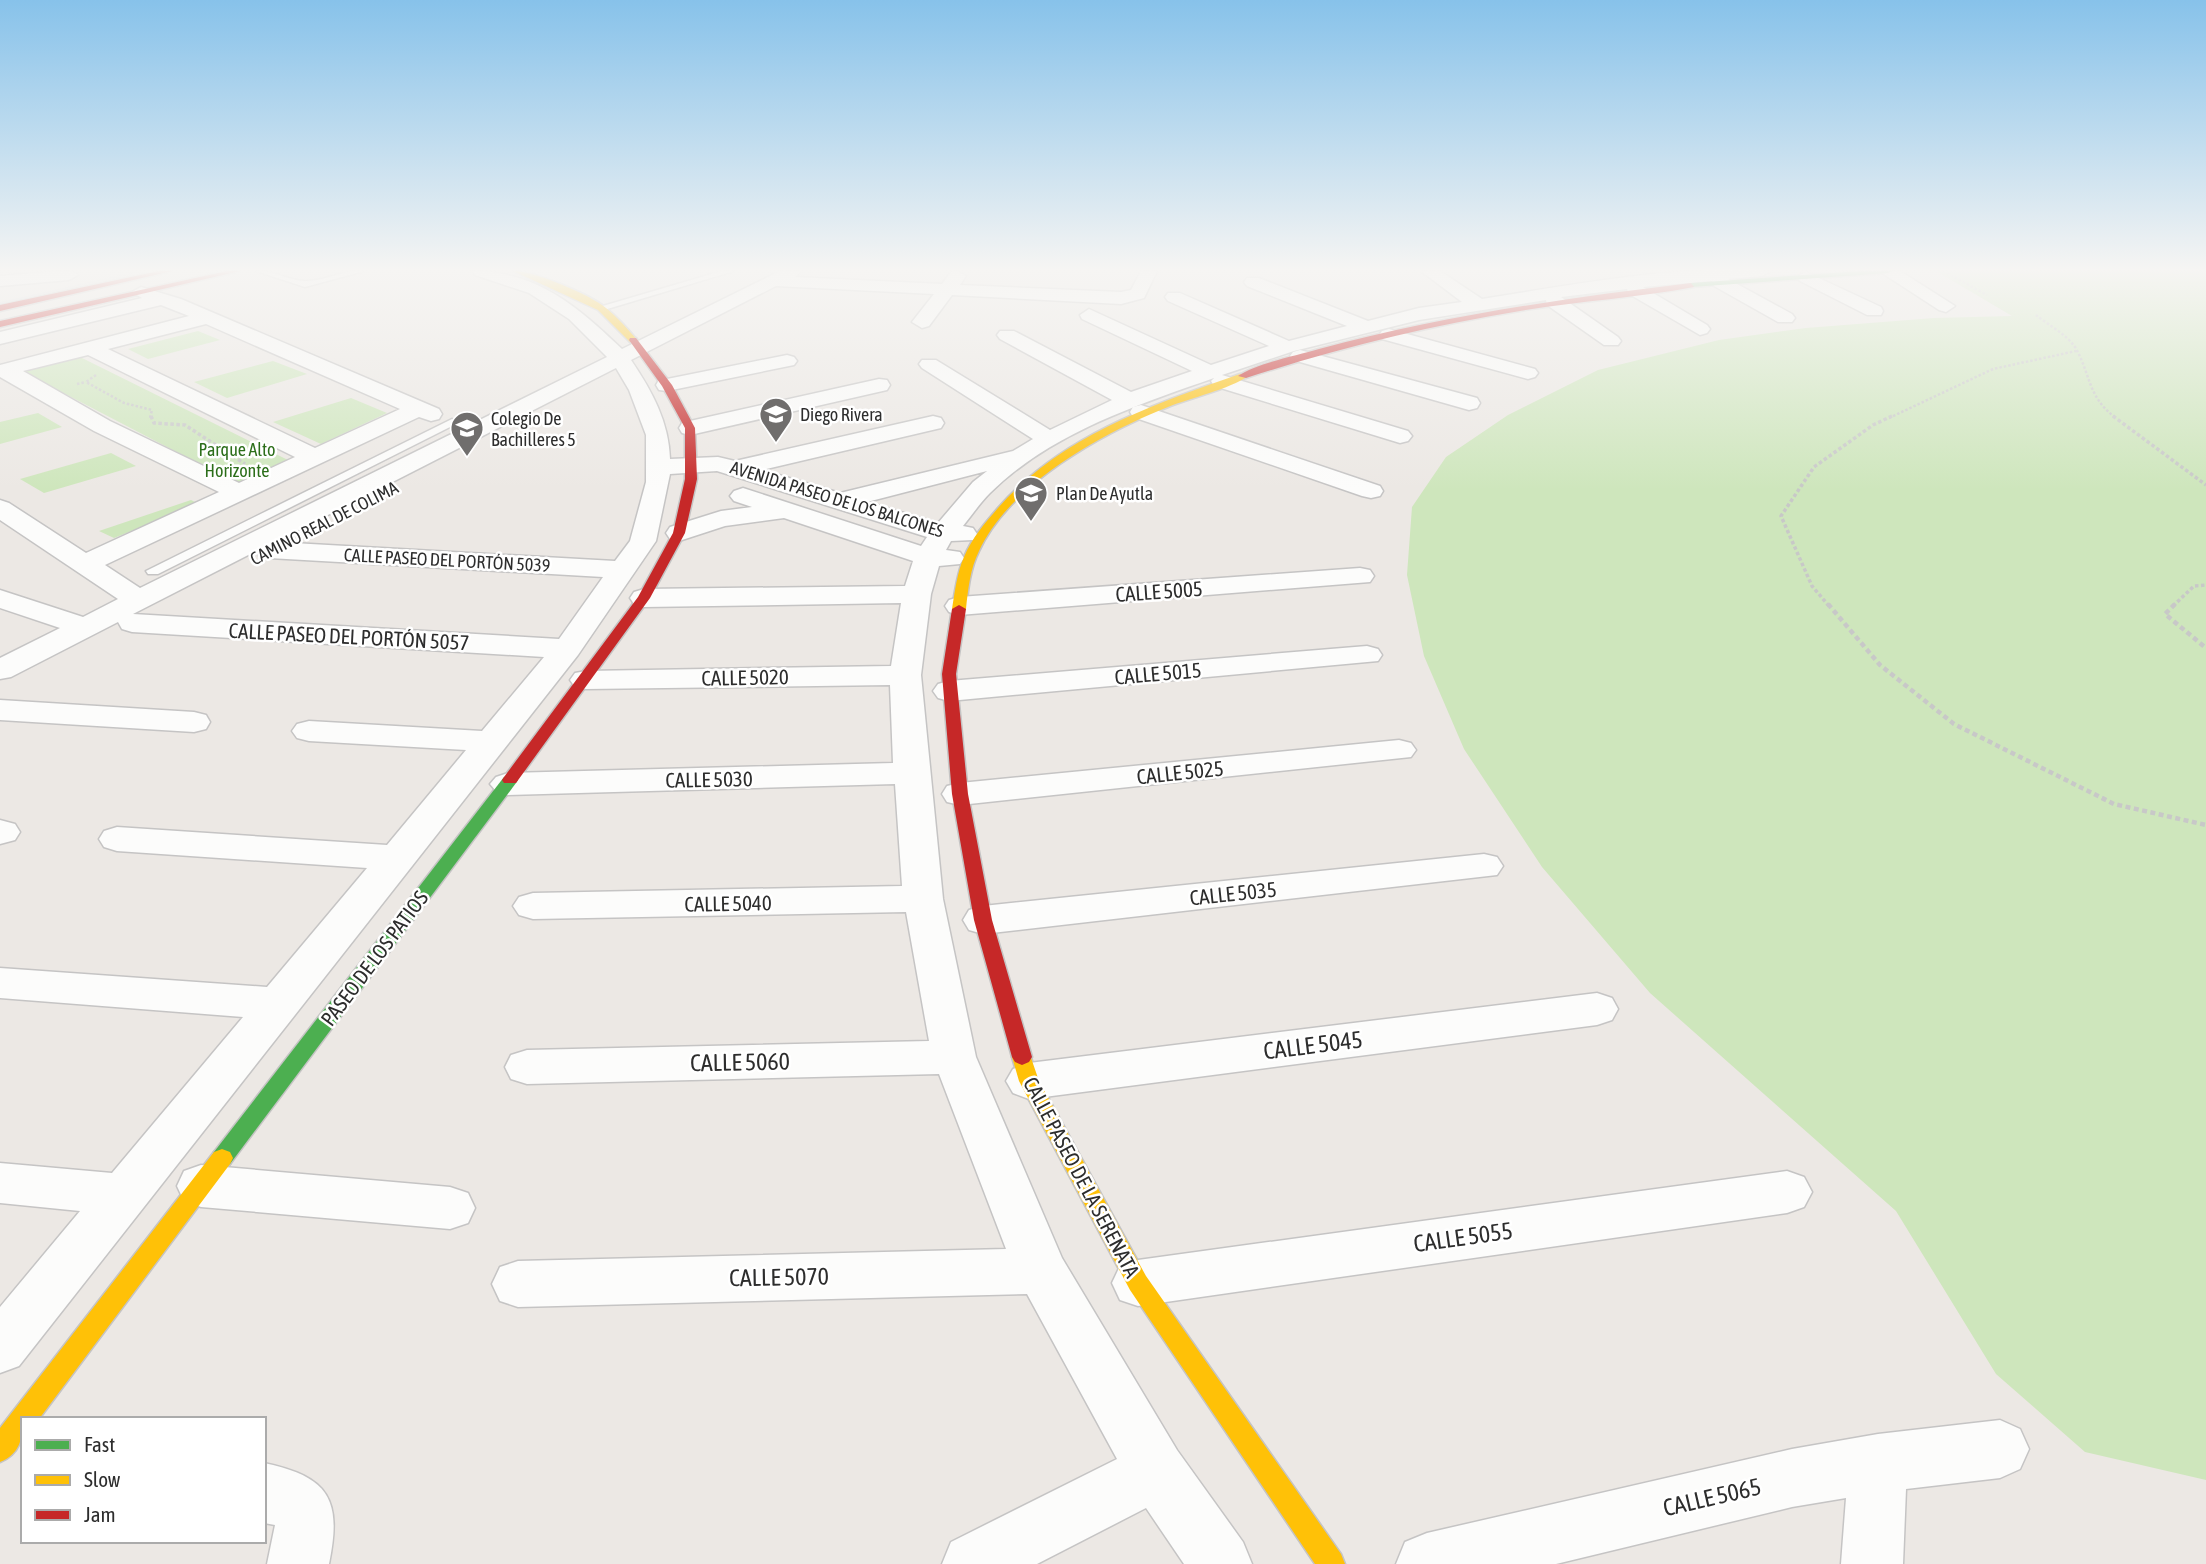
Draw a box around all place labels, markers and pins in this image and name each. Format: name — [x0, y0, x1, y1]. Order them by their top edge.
school or university icon: Diego Rivera — [757, 395, 795, 444]
place label: Diego Rivera — [800, 404, 883, 425]
place label: Colegio De Bachilleres 5 — [491, 408, 576, 450]
school or university icon: Colegio De Bachilleres 5 — [448, 409, 486, 458]
school or university icon: Plan De Ayutla — [1012, 474, 1050, 523]
place label: Plan De Ayutla — [1056, 483, 1153, 504]

